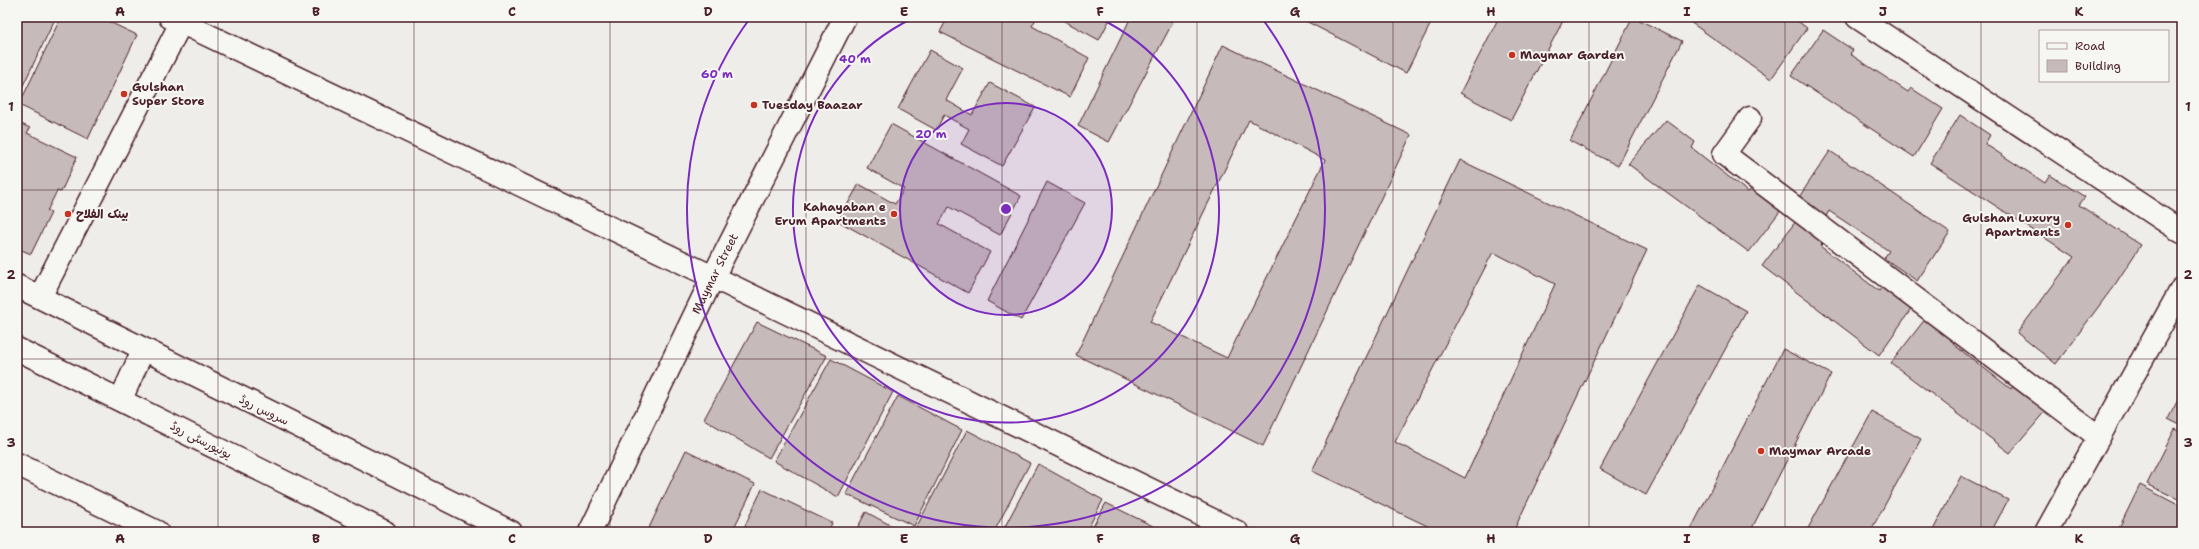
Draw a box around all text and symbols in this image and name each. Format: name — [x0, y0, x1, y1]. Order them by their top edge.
text: A — [115, 3, 125, 20]
text: B — [312, 3, 320, 20]
text: C — [508, 3, 516, 20]
text: D — [703, 3, 713, 20]
text: E — [900, 3, 909, 20]
text: F — [1096, 3, 1104, 20]
text: G — [1290, 3, 1301, 20]
text: H — [1486, 3, 1496, 20]
text: I — [1683, 3, 1691, 20]
text: J — [1879, 3, 1887, 20]
text: K — [2075, 3, 2084, 20]
legend — [2039, 30, 2169, 82]
text: Road — [2075, 38, 2106, 54]
place label: Maymar Garden — [1520, 47, 1624, 63]
marker: Maymar Garden — [1507, 50, 1517, 60]
text: 40 m — [839, 51, 871, 67]
text: Building — [2075, 58, 2121, 74]
text: 60 m — [701, 66, 733, 82]
place label: Gulshan Super Store — [132, 79, 205, 109]
marker: Gulshan Super Store — [119, 89, 129, 99]
place label: Tuesday Baazar — [762, 97, 863, 113]
text: 1 — [8, 98, 14, 115]
text: 1 — [2185, 98, 2191, 115]
marker: Tuesday Baazar — [749, 100, 759, 110]
text: 20 m — [915, 126, 947, 142]
place label: Kahayaban e Erum Apartments — [774, 199, 886, 229]
centre of rings — [999, 202, 1013, 216]
place label: بینک الفلاح — [76, 206, 129, 222]
marker: بینک الفلاح — [63, 209, 73, 219]
marker: Kahayaban e Erum Apartments — [889, 209, 899, 219]
place label: Gulshan Luxury Apartments — [1962, 210, 2060, 240]
marker: Gulshan Luxury Apartments — [2063, 220, 2073, 230]
street label: Maymar Street — [688, 231, 742, 317]
text: 2 — [6, 266, 16, 283]
text: 2 — [2183, 266, 2193, 283]
street label: سروس روڈ — [236, 391, 292, 429]
street label: یونیورسٹی روڈ — [167, 418, 235, 462]
text: 3 — [6, 434, 16, 451]
text: 3 — [2183, 434, 2193, 451]
place label: Maymar Arcade — [1769, 443, 1871, 459]
marker: Maymar Arcade — [1756, 446, 1766, 456]
text: A — [115, 530, 125, 547]
text: B — [312, 530, 320, 547]
text: C — [508, 530, 516, 547]
text: D — [703, 530, 713, 547]
text: E — [900, 530, 909, 547]
text: F — [1096, 530, 1104, 547]
text: G — [1290, 530, 1301, 547]
text: H — [1486, 530, 1496, 547]
text: I — [1683, 530, 1691, 547]
text: J — [1879, 530, 1887, 547]
text: K — [2075, 530, 2084, 547]

